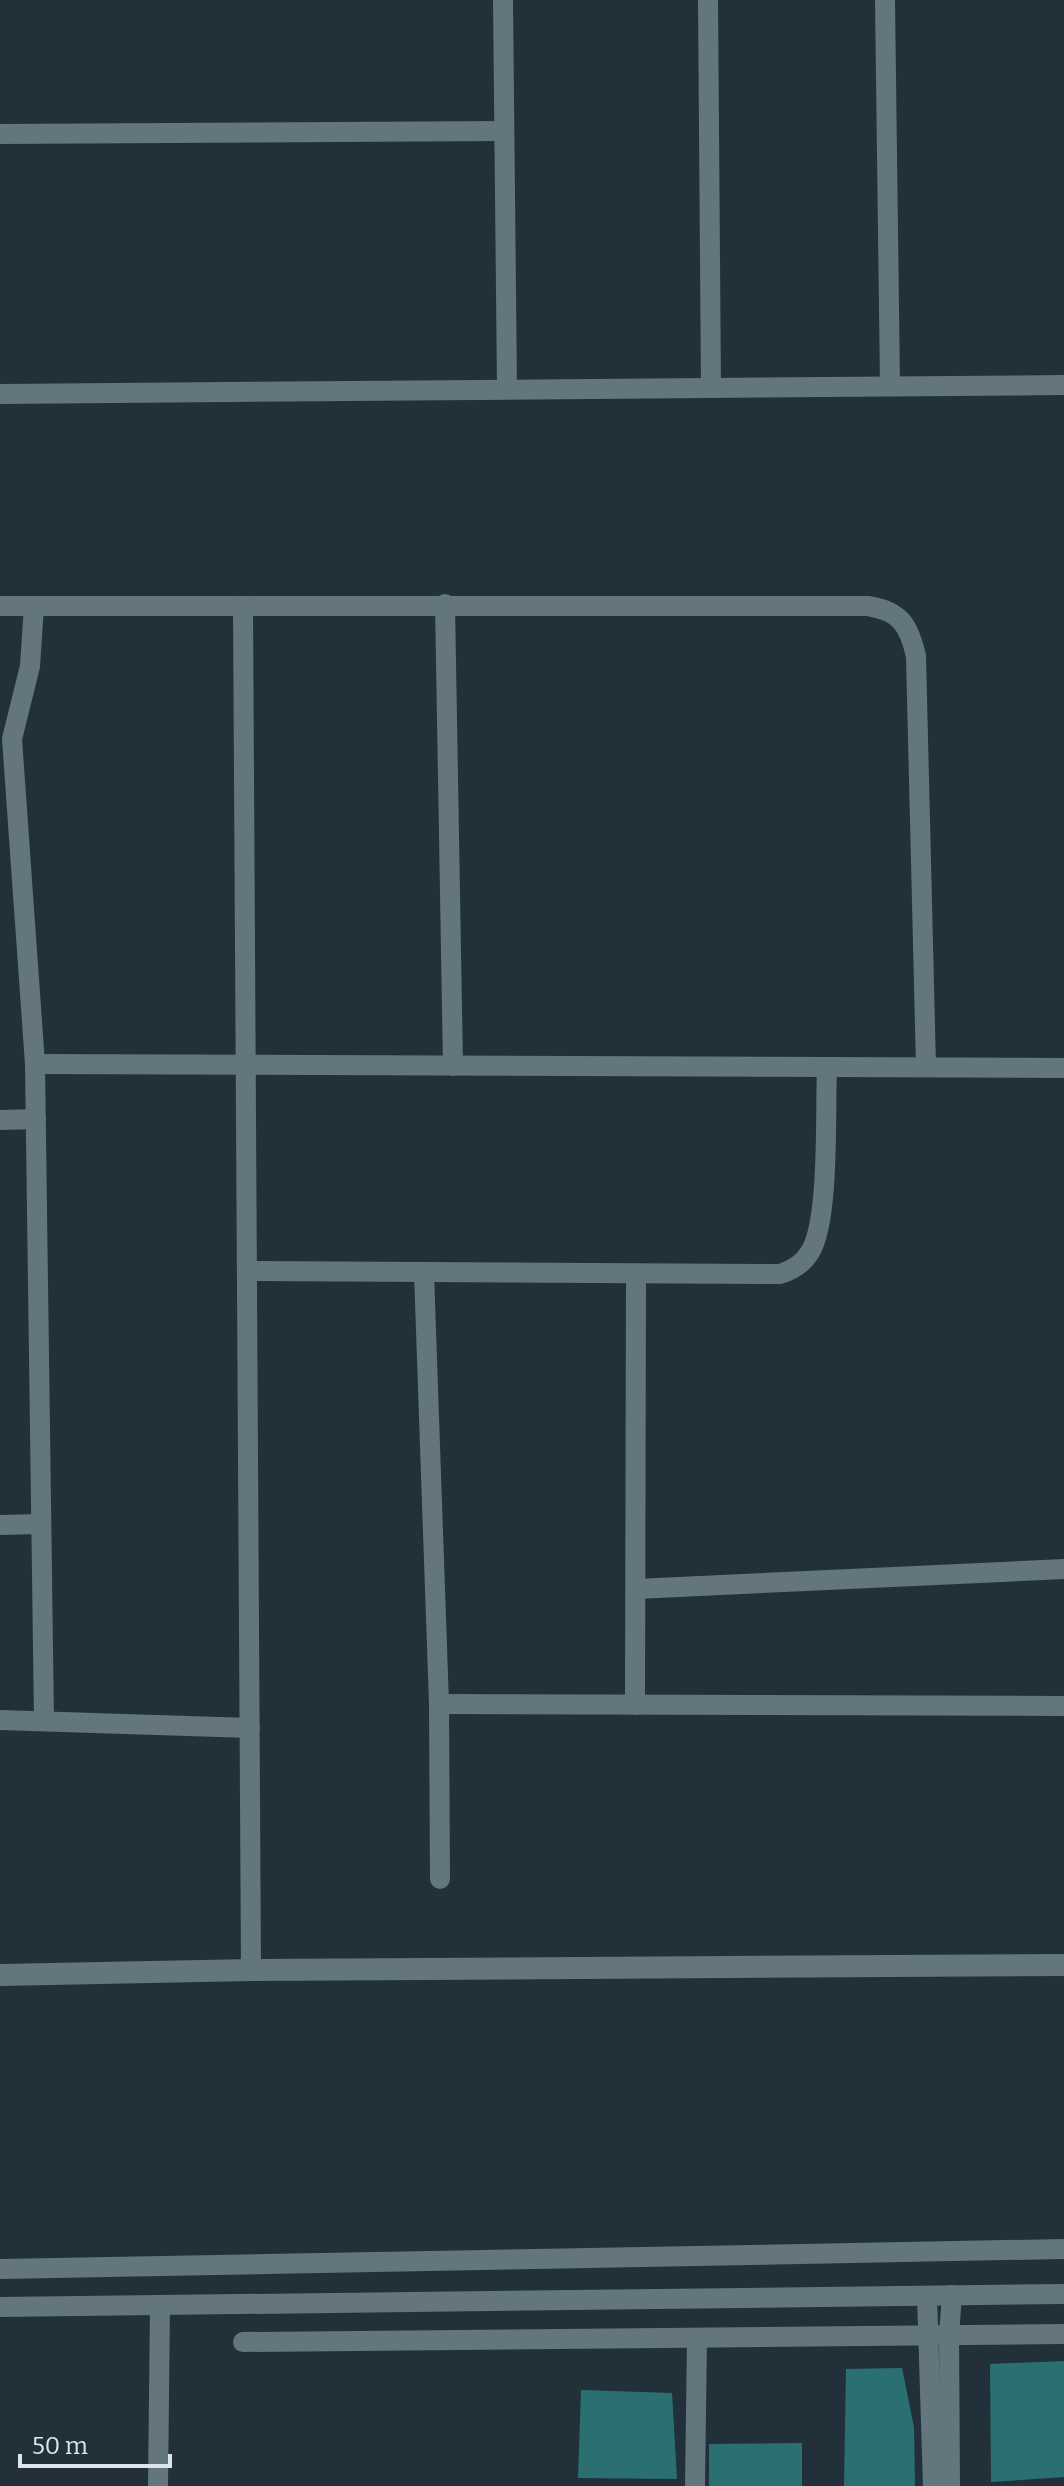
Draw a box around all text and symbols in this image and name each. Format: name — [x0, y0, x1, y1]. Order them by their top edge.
scale bar — [20, 2418, 170, 2468]
text: 50 m — [32, 2432, 88, 2460]

